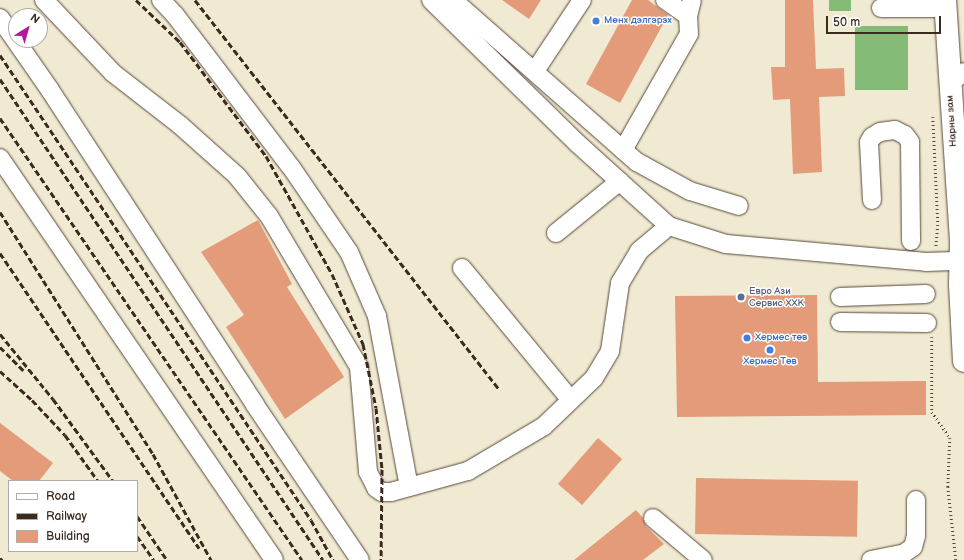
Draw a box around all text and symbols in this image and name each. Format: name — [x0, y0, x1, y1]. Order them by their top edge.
north arrow — [8, 8, 48, 48]
scale bar — [828, 8, 943, 34]
text: N — [28, 11, 42, 26]
place label: Мөнх дэлгэрэх — [604, 15, 672, 27]
text: 50 m — [833, 15, 860, 30]
marker: Мөнх дэлгэрэх — [591, 16, 601, 26]
street label: Нарны зам — [944, 95, 960, 147]
place label: Евро Ази Сервис ХХК — [749, 285, 804, 308]
marker: Евро Ази Сервис ХХК — [736, 292, 746, 302]
place label: Хермес төв — [755, 332, 807, 344]
marker: Хермес төв — [742, 333, 752, 343]
marker: Хермес Төв — [765, 345, 775, 355]
place label: Хермес Төв — [743, 356, 797, 368]
legend — [8, 480, 138, 552]
text: Road — [46, 489, 75, 504]
text: Railway — [46, 509, 87, 524]
text: Building — [46, 529, 90, 544]

